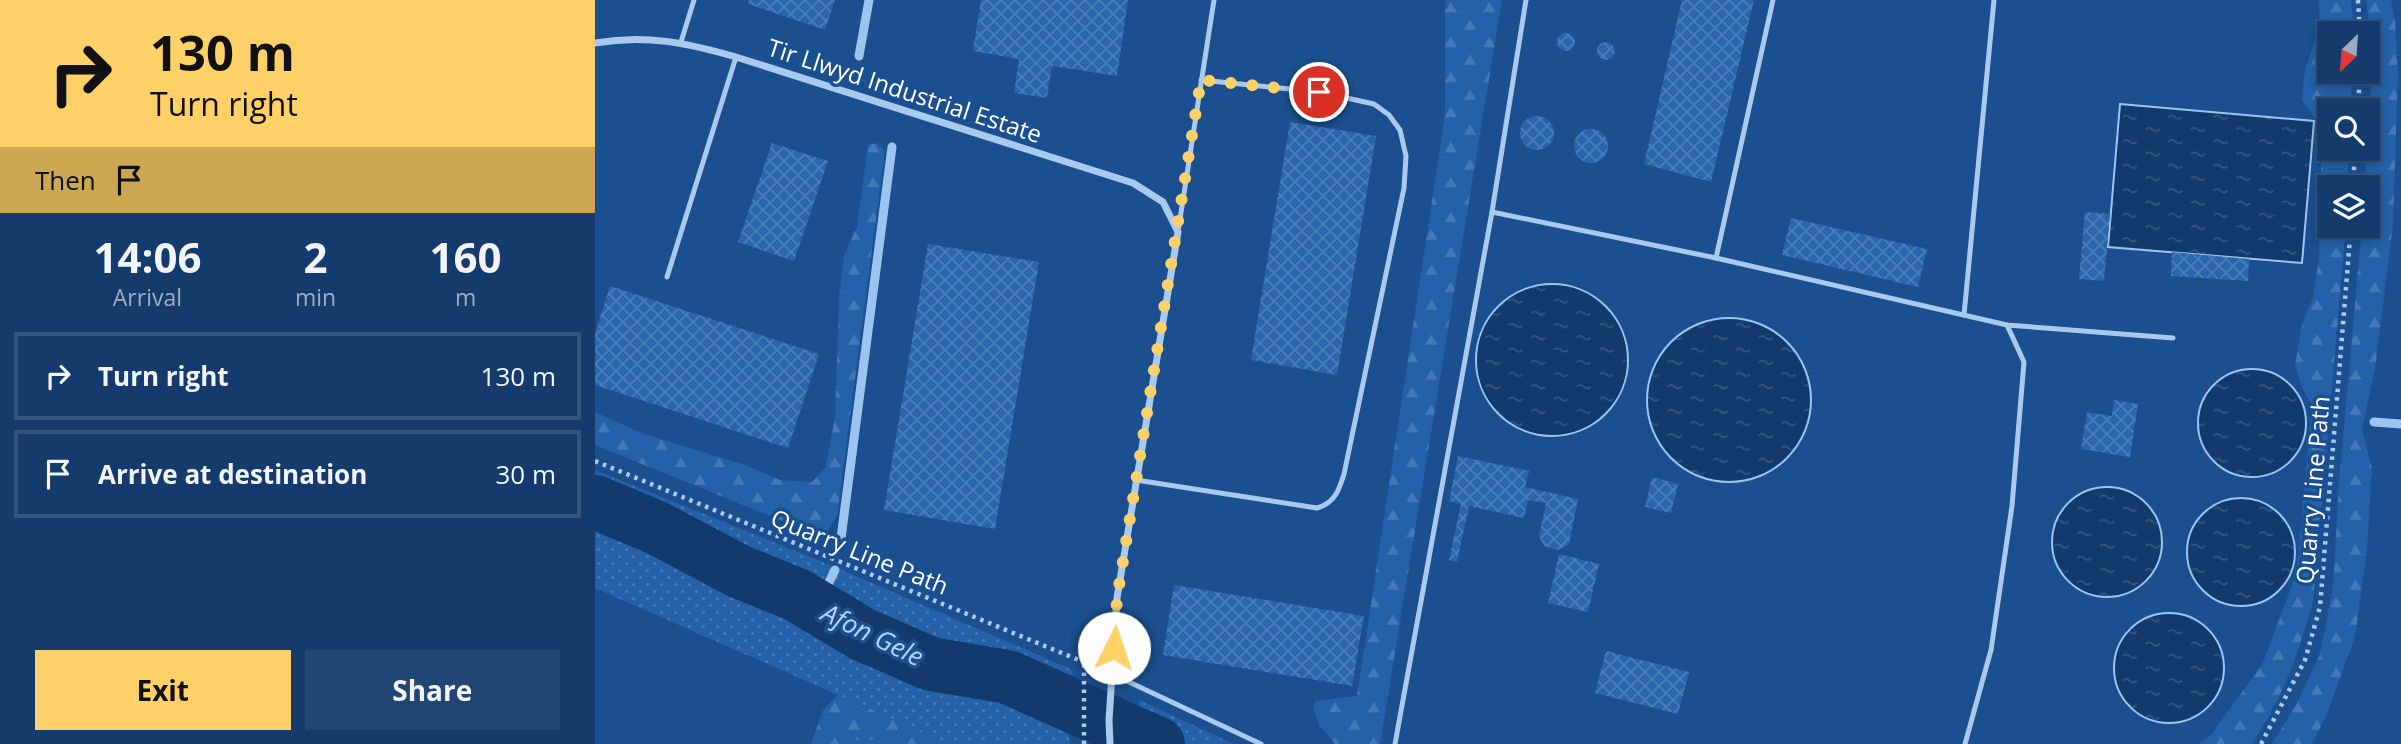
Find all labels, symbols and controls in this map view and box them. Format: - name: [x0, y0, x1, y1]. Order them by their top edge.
- text: 130 m: [150, 19, 295, 85]
- north arrow: [2317, 21, 2380, 84]
- map controls: [2317, 21, 2380, 238]
- icon: right: [35, 28, 126, 119]
- street label: Tir Llwyd Industrial Estate: [764, 30, 1046, 150]
- pin: [1289, 62, 1349, 122]
- icon: arrive: [1300, 73, 1338, 111]
- text: Turn right: [150, 82, 298, 125]
- button: search: [2317, 98, 2380, 161]
- icon: arrive: [110, 161, 148, 199]
- text: Then: [35, 162, 96, 198]
- button: layers: [2317, 175, 2380, 238]
- text: 14:06: [93, 228, 201, 285]
- text: 2: [303, 228, 328, 285]
- text: 160: [430, 228, 502, 285]
- text: Arrival: [113, 281, 182, 313]
- text: min: [295, 281, 336, 313]
- text: m: [455, 281, 476, 313]
- icon: right: [39, 357, 77, 395]
- text: Turn right: [98, 358, 229, 394]
- text: 130 m: [481, 358, 556, 394]
- street label: Quarry Line Path: [2287, 395, 2337, 585]
- icon: arrive: [39, 455, 77, 493]
- text: Arrive at destination: [98, 456, 367, 492]
- text: 30 m: [495, 456, 556, 492]
- street label: Quarry Line Path: [766, 500, 954, 602]
- water label: Afon Gele: [814, 593, 930, 674]
- position arrow: [1077, 611, 1151, 685]
- button: Exit: [35, 650, 291, 730]
- button: Share: [305, 650, 560, 730]

